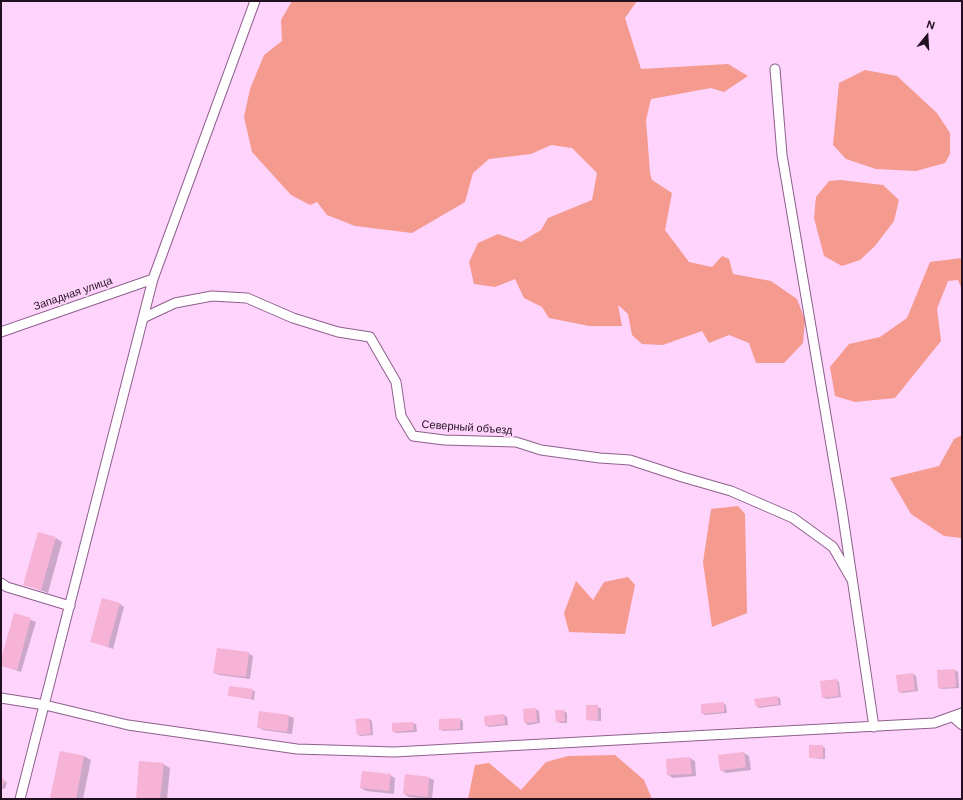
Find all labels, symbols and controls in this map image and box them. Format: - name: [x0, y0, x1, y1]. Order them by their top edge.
- north arrow: [907, 16, 947, 56]
- text: N: [925, 17, 937, 32]
- street label: Западная улица: [32, 274, 114, 314]
- street label: Северный объезд: [421, 418, 513, 438]

